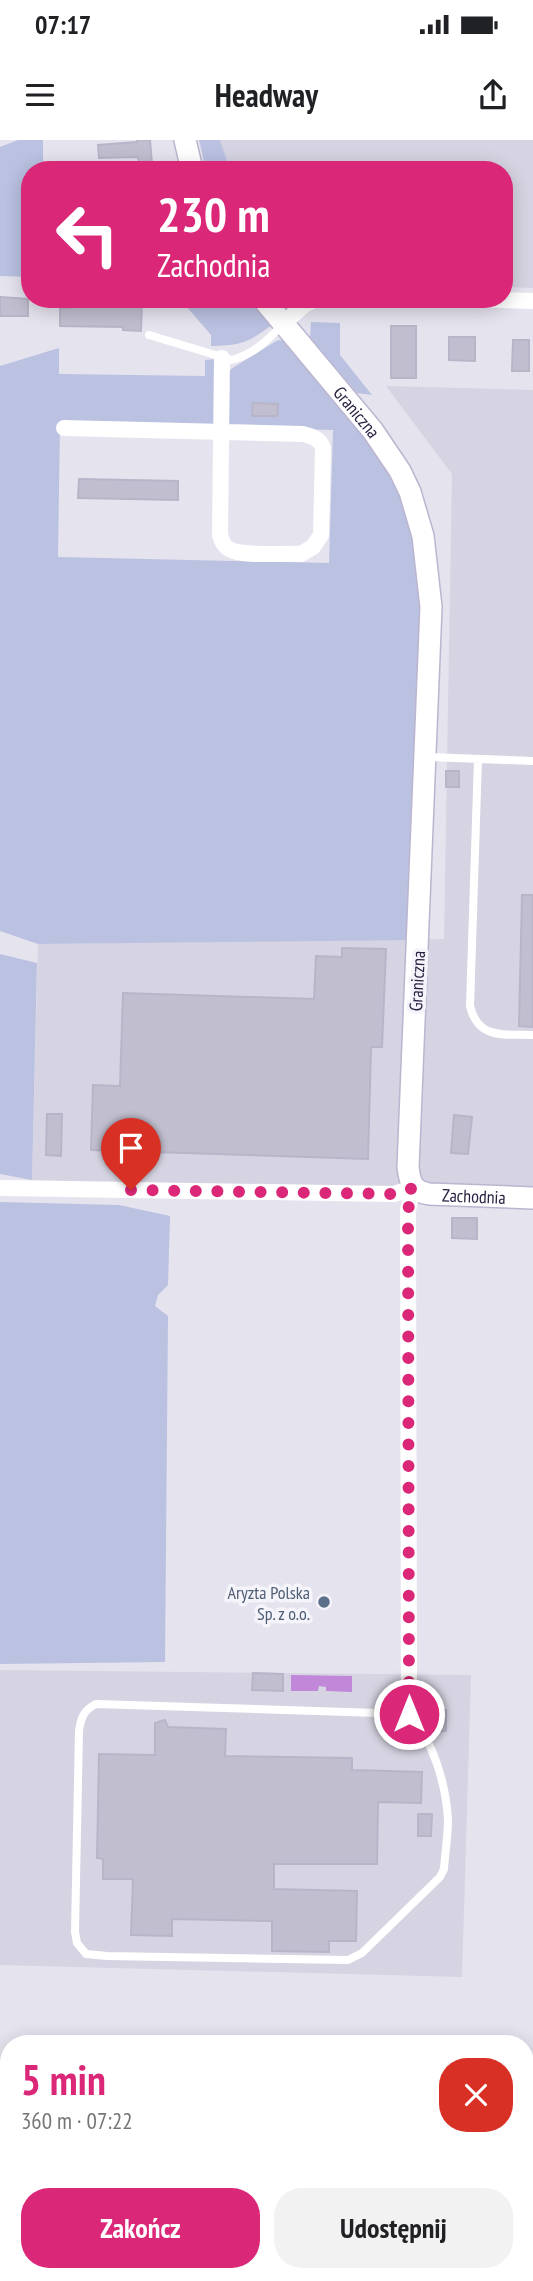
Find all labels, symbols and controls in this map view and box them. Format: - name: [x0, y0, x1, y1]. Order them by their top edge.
- text: 07:17: [35, 8, 91, 41]
- text: Headway: [215, 74, 318, 116]
- icon: menu: [21, 76, 59, 114]
- icon: share: [474, 76, 512, 114]
- text: 230 m: [157, 182, 270, 246]
- icon: left: [42, 189, 133, 280]
- text: Zachodnia: [157, 244, 270, 286]
- street label: Graniczna: [329, 381, 386, 442]
- street label: Graniczna: [404, 950, 430, 1012]
- pin: [101, 1118, 161, 1190]
- icon: arrive: [112, 1129, 150, 1167]
- street label: Zachodnia: [442, 1183, 506, 1208]
- place label: Aryzta Polska Sp. z o.o.: [228, 1581, 310, 1625]
- marker: Aryzta Polska Sp. z o.o.: [316, 1594, 332, 1610]
- position arrow: [372, 1677, 446, 1751]
- text: 5 min: [21, 2052, 106, 2107]
- button: close: [439, 2058, 513, 2132]
- text: 360 m · 07:22: [21, 2106, 133, 2135]
- button: Zakończ: [21, 2188, 260, 2268]
- button: Udostępnij: [274, 2188, 513, 2268]

